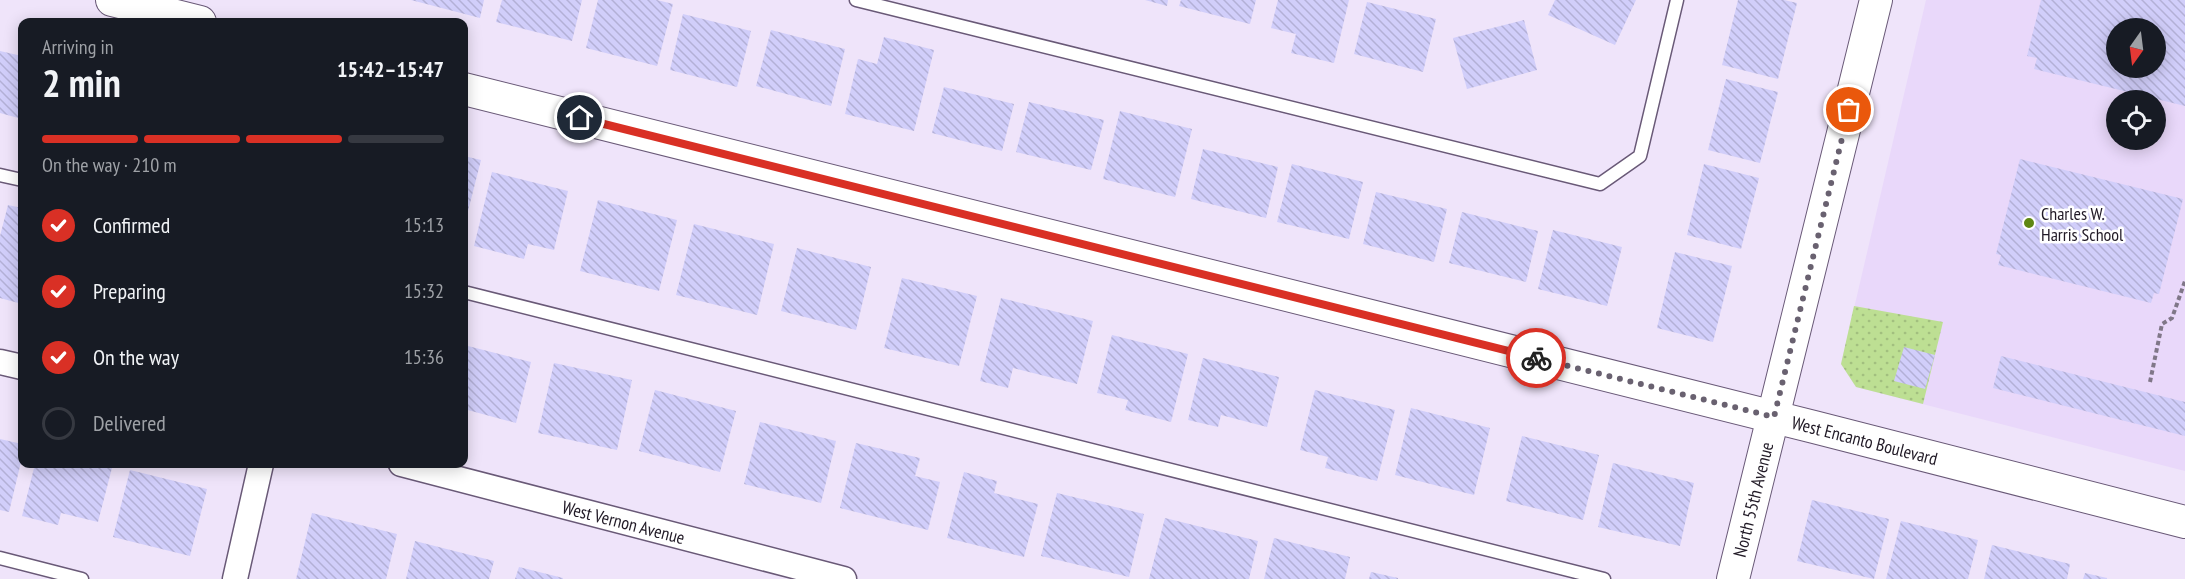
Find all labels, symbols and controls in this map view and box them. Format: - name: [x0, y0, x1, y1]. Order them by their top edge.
- north arrow: [2106, 18, 2166, 78]
- map controls: [2106, 18, 2166, 150]
- text: Arriving in: [42, 34, 114, 60]
- text: 15:42–15:47: [337, 55, 444, 83]
- text: 2 min: [42, 57, 121, 108]
- pin: [1823, 84, 1874, 135]
- button: locate: [2106, 90, 2166, 150]
- pin: [554, 92, 605, 143]
- icon: bag: [1832, 93, 1865, 126]
- icon: home: [563, 101, 596, 134]
- text: On the way · 210 m: [42, 152, 177, 178]
- place label: Charles W. Harris School: [2041, 202, 2124, 246]
- icon: check: [42, 209, 75, 242]
- text: Confirmed: [93, 211, 170, 239]
- text: 15:13: [404, 212, 444, 238]
- marker: Charles W. Harris School: [2022, 216, 2036, 230]
- icon: check: [42, 275, 75, 308]
- text: Preparing: [93, 277, 166, 305]
- text: 15:32: [404, 278, 444, 304]
- courier: [1506, 328, 1566, 388]
- icon: check: [42, 341, 75, 374]
- icon: bike: [1520, 342, 1553, 375]
- text: On the way: [93, 343, 179, 371]
- text: 15:36: [404, 344, 444, 370]
- text: Delivered: [93, 409, 166, 437]
- street label: West Encanto Boulevard: [1789, 410, 1940, 470]
- street label: North 55th Avenue: [1727, 440, 1778, 559]
- street label: West Vernon Avenue: [560, 495, 687, 549]

